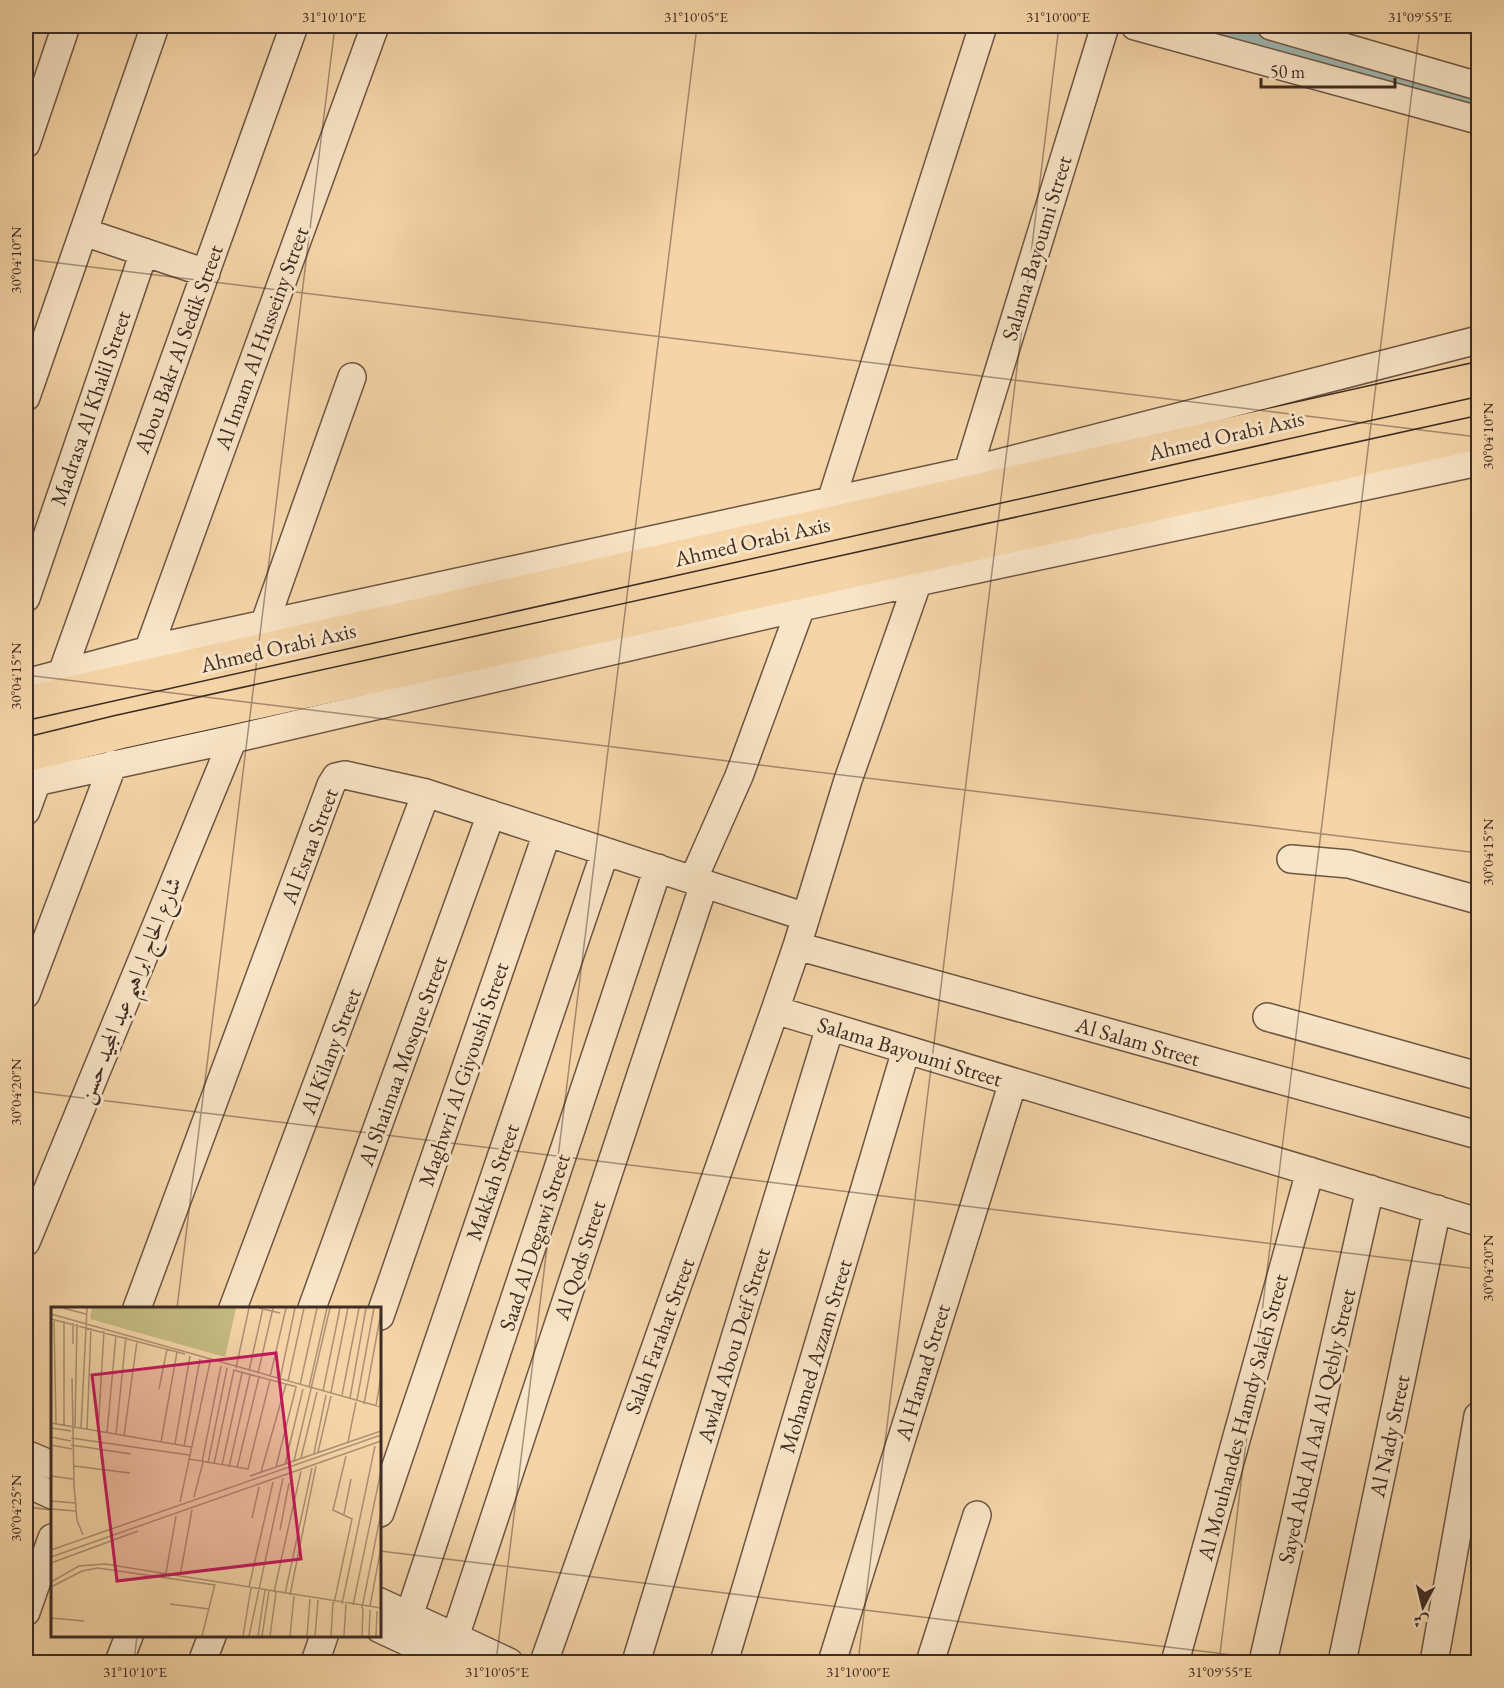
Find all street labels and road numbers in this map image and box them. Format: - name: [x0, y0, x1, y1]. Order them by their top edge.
- street label: Salama Bayoumi Street: [995, 152, 1078, 344]
- street label: Al Imam Al Husseiny Street: [207, 223, 315, 455]
- street label: Abou Bakr Al Sedik Street: [127, 241, 230, 459]
- street label: Madrasa Al Khalil Street: [43, 307, 137, 510]
- street label: Ahmed Orabi Axis: [1145, 403, 1307, 468]
- street label: Ahmed Orabi Axis: [671, 509, 833, 574]
- street label: Ahmed Orabi Axis: [197, 615, 359, 680]
- street label: Al Esraa Street: [274, 784, 345, 909]
- street label: شارع الحاج ابراهيم عبد المجيد حسن: [71, 873, 195, 1110]
- street label: Al Shaimaa Mosque Street: [351, 952, 454, 1171]
- street label: Maghwri Al Giyoushi Street: [411, 958, 515, 1190]
- street label: Al Kilany Street: [293, 984, 368, 1119]
- street label: Salama Bayoumi Street: [814, 1010, 1006, 1093]
- street label: Al Salam Street: [1071, 1010, 1203, 1073]
- street label: Makkah Street: [459, 1120, 526, 1244]
- street label: Saad Al Degawi Street: [492, 1150, 577, 1334]
- street label: Al Qods Street: [546, 1197, 612, 1324]
- street label: Awlad Abou Deif Street: [690, 1244, 777, 1447]
- street label: Salah Farahat Street: [618, 1254, 701, 1418]
- street label: Mohamed Azzam Street: [772, 1256, 859, 1457]
- street label: Al Mouhandes Hamdy Saleh Street: [1190, 1271, 1295, 1565]
- street label: Sayed Abd Al Aal Al Qebly Street: [1271, 1286, 1362, 1566]
- street label: Al Hamad Street: [888, 1300, 957, 1445]
- street label: Al Nady Street: [1362, 1372, 1417, 1501]

